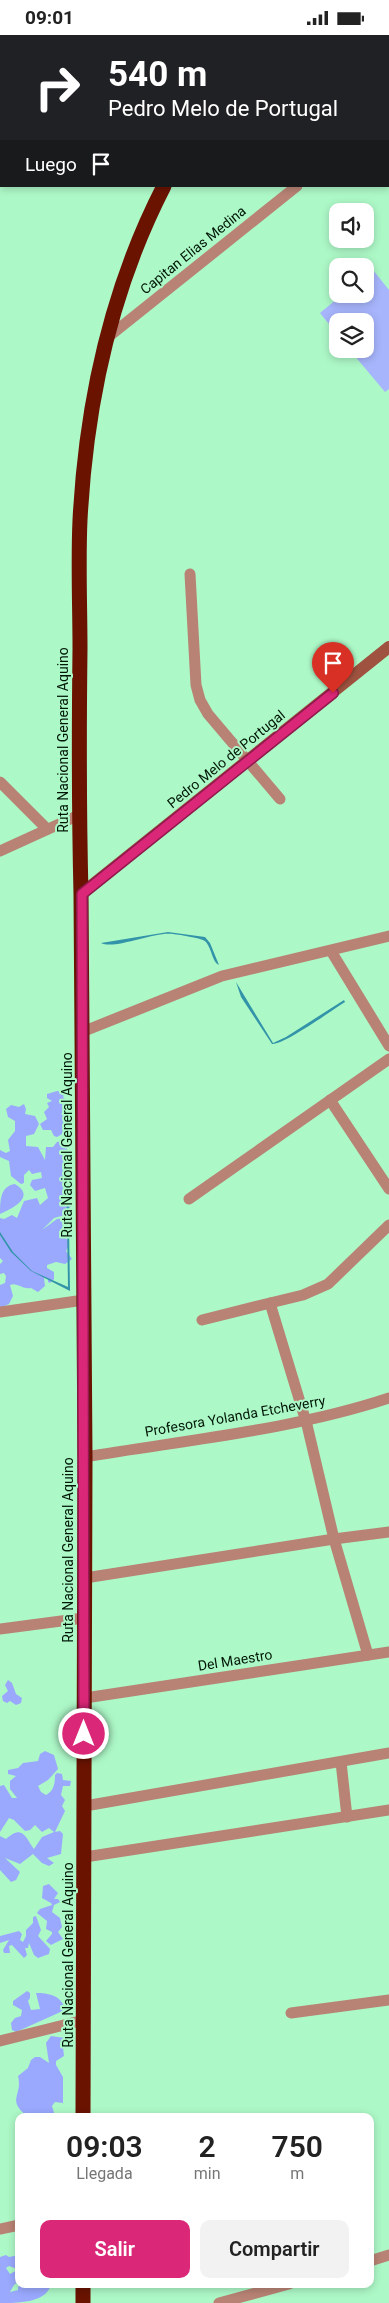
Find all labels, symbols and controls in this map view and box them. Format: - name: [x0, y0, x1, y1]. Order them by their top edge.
- text: 09:01: [25, 6, 74, 29]
- text: 540 m: [108, 54, 207, 95]
- icon: right: [25, 55, 90, 120]
- text: Pedro Melo de Portugal: [108, 96, 338, 121]
- icon: arrive: [87, 150, 115, 178]
- text: Luego: [25, 153, 77, 176]
- street label: Capitan Elias Medina: [137, 203, 249, 297]
- map controls: [329, 203, 374, 358]
- button: sound: [329, 203, 374, 248]
- button: search: [329, 258, 374, 303]
- button: layers: [329, 313, 374, 358]
- pin: [312, 642, 354, 693]
- street label: Ruta Nacional General Aquino: [55, 647, 71, 833]
- icon: arrive: [319, 649, 347, 677]
- street label: Pedro Melo de Portugal: [164, 707, 288, 811]
- street label: Ruta Nacional General Aquino: [59, 1052, 75, 1238]
- street label: Profesora Yolanda Etcheverry: [143, 1392, 327, 1440]
- street label: Ruta Nacional General Aquino: [60, 1457, 76, 1643]
- street label: Del Maestro: [197, 1646, 273, 1674]
- position arrow: [57, 1707, 109, 1759]
- street label: Ruta Nacional General Aquino: [60, 1862, 76, 2048]
- text: 09:03: [66, 2129, 143, 2164]
- text: 2: [199, 2129, 216, 2164]
- text: 750: [272, 2129, 323, 2164]
- text: Llegada: [76, 2164, 133, 2183]
- text: min: [194, 2164, 221, 2183]
- text: m: [290, 2164, 304, 2183]
- button: Salir: [40, 2220, 190, 2278]
- button: Compartir: [200, 2220, 349, 2278]

